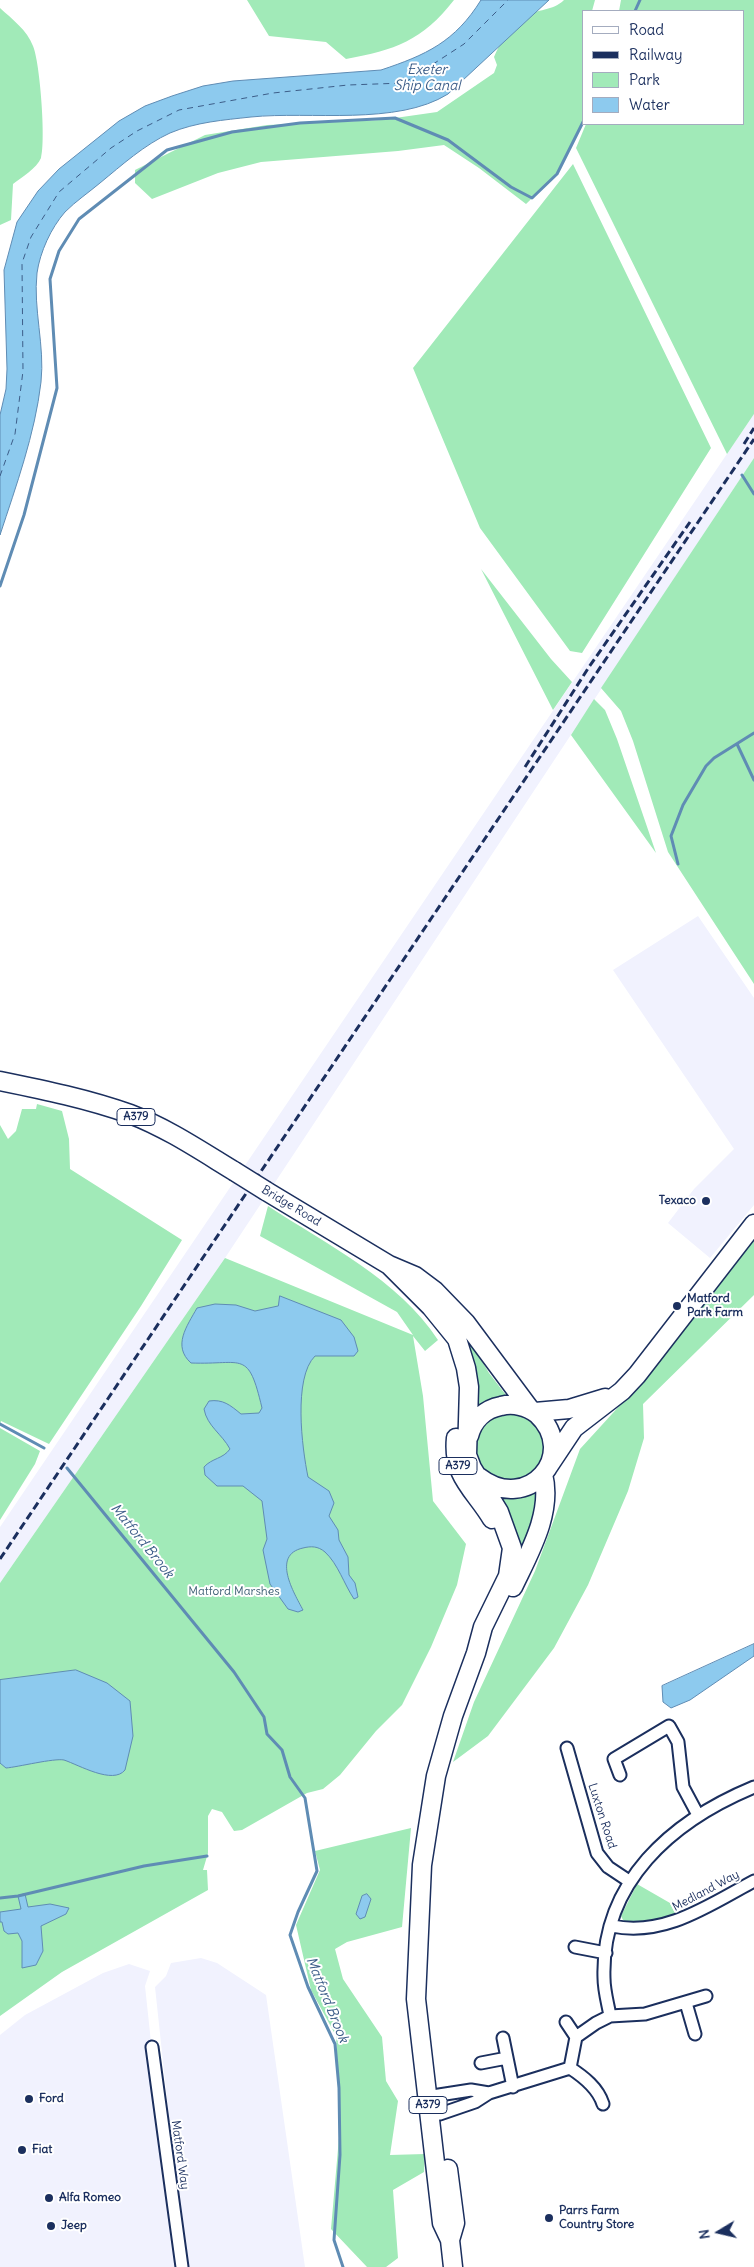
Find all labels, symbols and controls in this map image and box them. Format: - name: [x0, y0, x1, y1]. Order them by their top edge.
- legend: [582, 10, 744, 125]
- text: Road: [629, 20, 664, 39]
- text: Railway: [629, 45, 683, 64]
- water label: Exeter Ship Canal: [394, 62, 460, 94]
- text: Park: [629, 70, 660, 89]
- text: Water: [629, 95, 670, 114]
- road number: A379: [117, 1108, 155, 1126]
- street label: Bridge Road: [259, 1183, 323, 1229]
- place label: Texaco: [659, 1194, 696, 1208]
- marker: Texaco: [700, 1195, 712, 1207]
- place label: Matford Park Farm: [687, 1292, 743, 1320]
- marker: Matford Park Farm: [671, 1300, 683, 1312]
- road number: A379: [439, 1458, 477, 1474]
- water label: Matford Brook: [107, 1500, 177, 1582]
- park label: Matford Marshes: [188, 1585, 280, 1599]
- street label: Luxton Road: [585, 1781, 619, 1851]
- street label: Medland Way: [670, 1867, 742, 1915]
- water label: Matford Brook: [302, 1955, 352, 2045]
- place label: Ford: [39, 2092, 64, 2106]
- marker: Ford: [23, 2093, 35, 2105]
- road number: A379: [409, 2096, 447, 2114]
- street label: Matford Way: [168, 2119, 192, 2191]
- place label: Fiat: [32, 2143, 52, 2157]
- marker: Fiat: [16, 2144, 28, 2156]
- place label: Alfa Romeo: [59, 2191, 121, 2205]
- marker: Alfa Romeo: [43, 2192, 55, 2204]
- place label: Parrs Farm Country Store: [559, 2204, 634, 2232]
- north arrow: [694, 2207, 744, 2257]
- marker: Parrs Farm Country Store: [543, 2212, 555, 2224]
- place label: Jeep: [61, 2219, 87, 2233]
- marker: Jeep: [45, 2220, 57, 2232]
- text: N: [695, 2228, 714, 2241]

